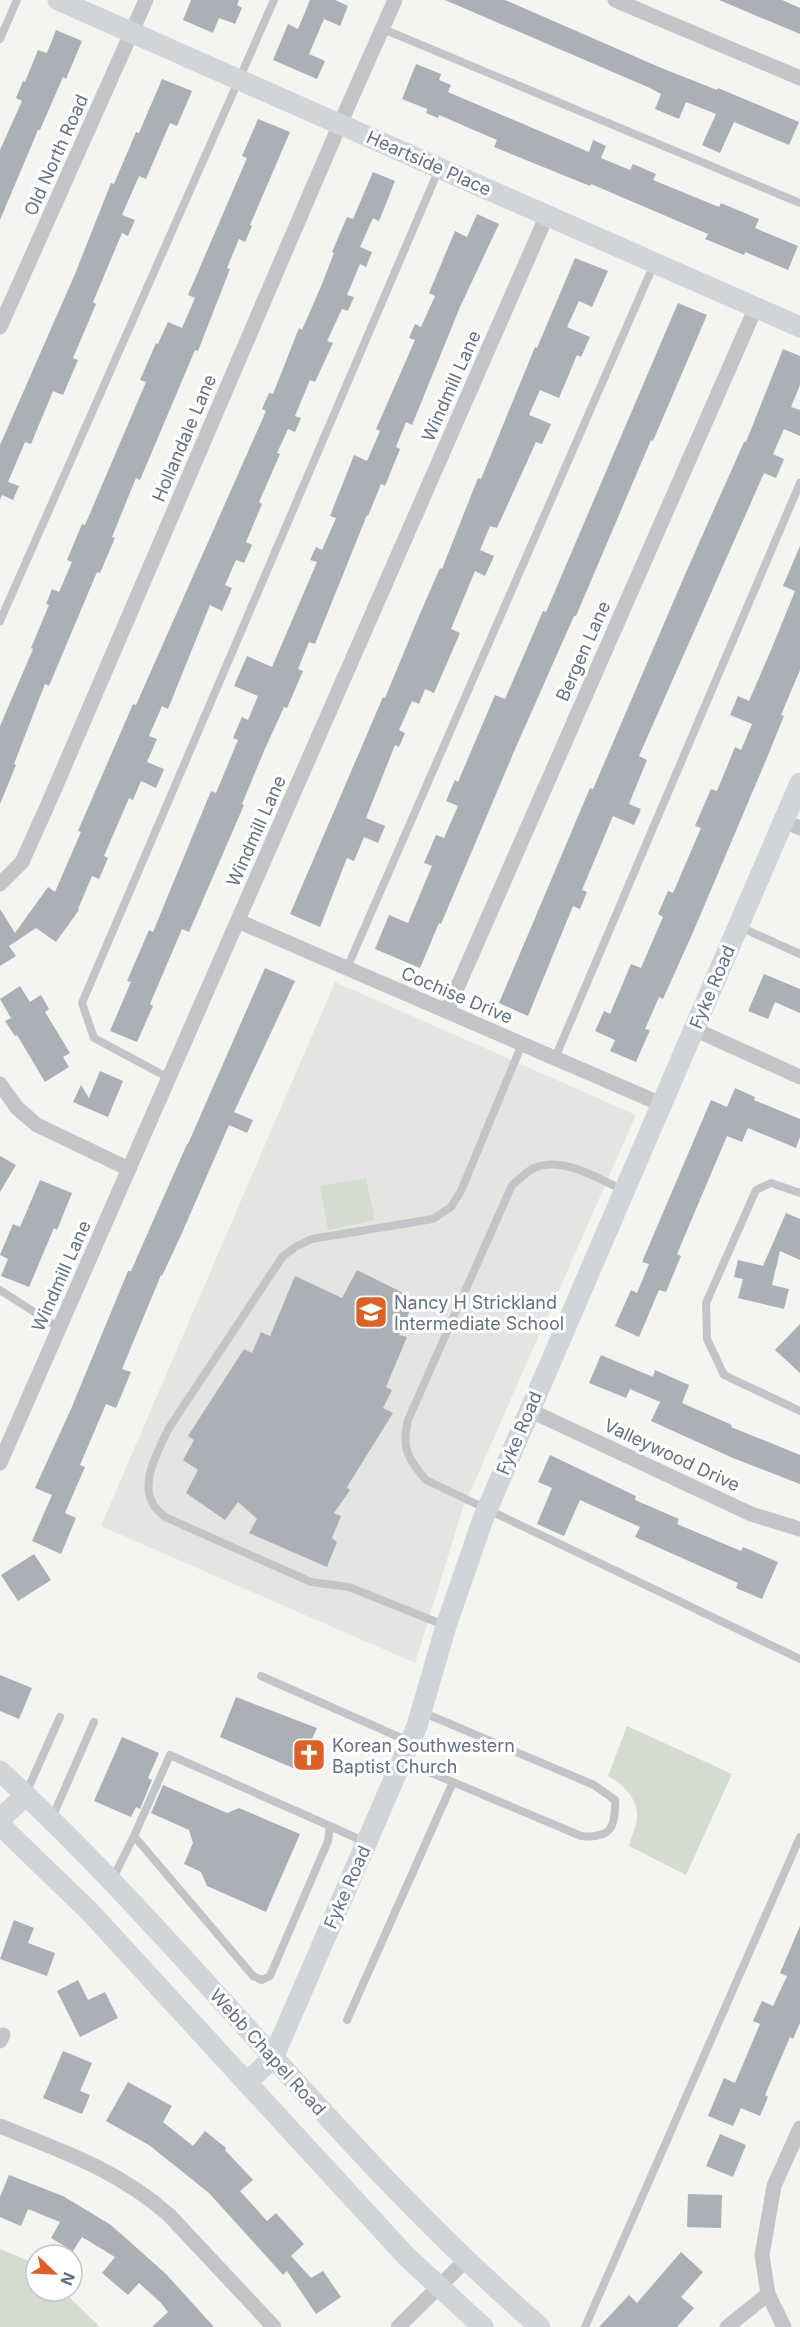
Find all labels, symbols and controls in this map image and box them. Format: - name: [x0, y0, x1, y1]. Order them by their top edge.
- street label: Old North Road: [20, 91, 92, 219]
- street label: Heartside Place: [363, 126, 495, 200]
- street label: Windmill Lane: [417, 327, 485, 445]
- street label: Hollandale Lane: [148, 371, 220, 505]
- street label: Bergen Lane: [552, 598, 614, 704]
- street label: Windmill Lane: [222, 772, 290, 890]
- street label: Fyke Road: [685, 942, 739, 1032]
- street label: Cochise Drive: [398, 962, 516, 1028]
- street label: Windmill Lane: [27, 1217, 95, 1335]
- place label: Nancy H Strickland Intermediate School: [394, 1292, 564, 1334]
- school or university icon: Nancy H Strickland Intermediate School: [353, 1294, 389, 1330]
- street label: Fyke Road: [492, 1388, 546, 1478]
- street label: Valleywood Drive: [601, 1414, 743, 1496]
- place label: Korean Southwestern Baptist Church: [332, 1735, 515, 1777]
- church icon: Korean Southwestern Baptist Church: [291, 1737, 327, 1773]
- street label: Fyke Road: [319, 1842, 375, 1932]
- street label: Webb Chapel Road: [206, 1985, 330, 2119]
- north arrow: [24, 2243, 84, 2303]
- text: N: [56, 2269, 79, 2288]

